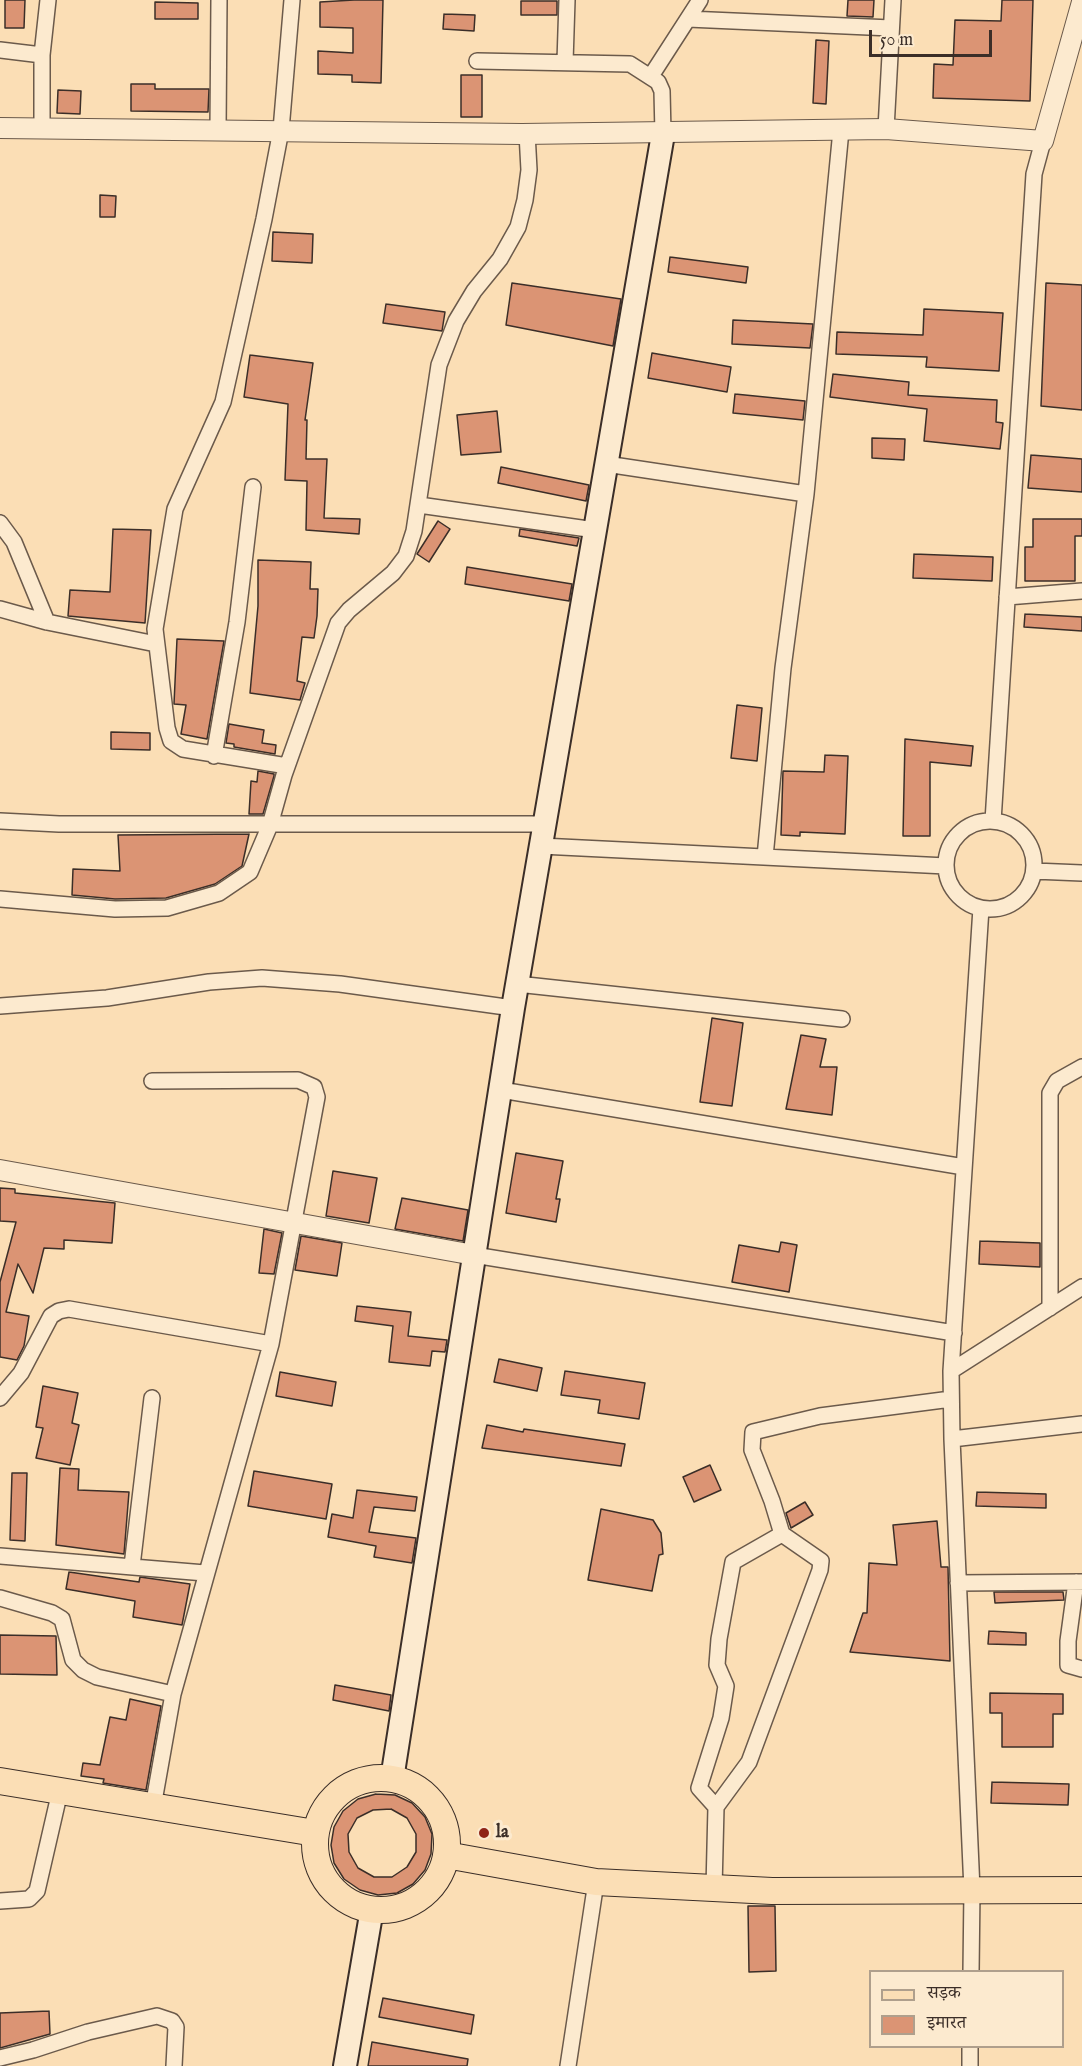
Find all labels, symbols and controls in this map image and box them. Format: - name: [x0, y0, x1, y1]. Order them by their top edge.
- scale bar: [872, 18, 995, 56]
- text: 50 m: [880, 29, 913, 52]
- place label: la: [496, 1822, 509, 1844]
- marker: la: [477, 1826, 491, 1840]
- legend: [869, 1970, 1064, 2048]
- text: सड़क: [927, 1982, 961, 2005]
- text: इमारत: [927, 2012, 966, 2035]

